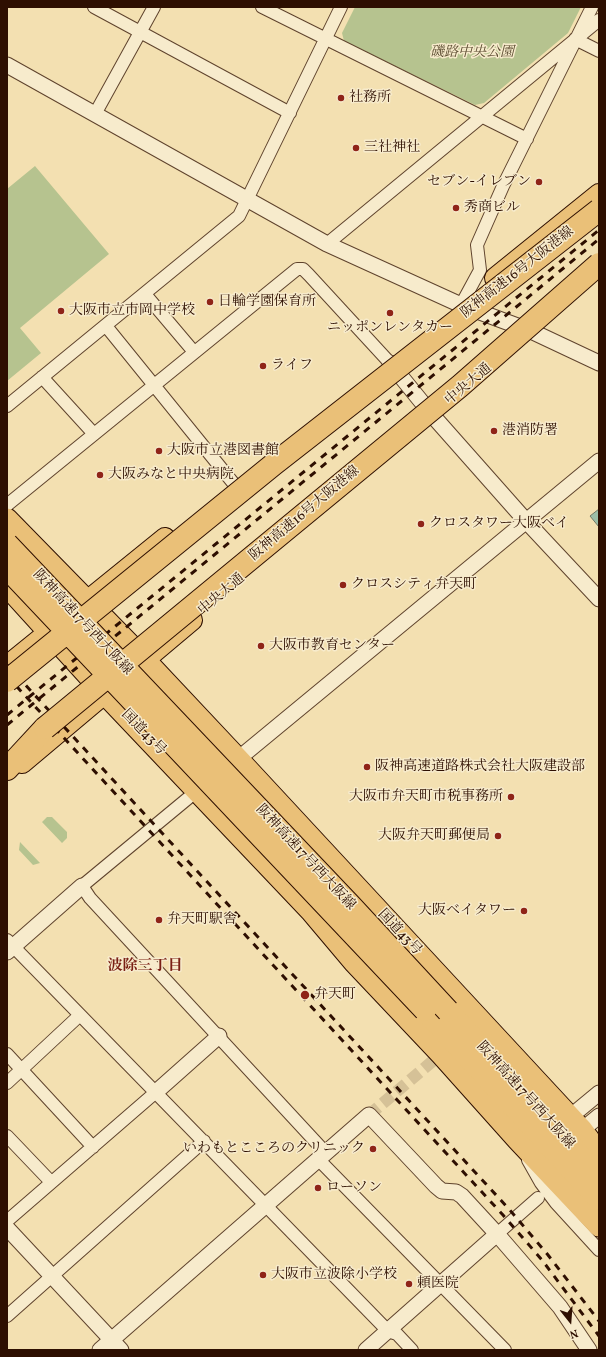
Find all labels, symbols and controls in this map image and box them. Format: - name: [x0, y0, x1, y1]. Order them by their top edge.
- park label: 磯路中央公園: [430, 45, 514, 61]
- place label: 社務所: [349, 90, 391, 106]
- marker: 社務所: [336, 93, 346, 103]
- place label: 三社神社: [364, 140, 420, 156]
- marker: 三社神社: [351, 143, 361, 153]
- place label: セブン-イレブン: [427, 174, 531, 190]
- marker: セブン-イレブン: [534, 177, 544, 187]
- place label: 秀商ビル: [464, 200, 520, 216]
- marker: 秀商ビル: [451, 203, 461, 213]
- street label: 阪神高速16号大阪港線: [458, 224, 578, 322]
- place label: 日輪学園保育所: [218, 294, 316, 310]
- marker: 日輪学園保育所: [205, 297, 215, 307]
- place label: 大阪市立市岡中学校: [69, 303, 195, 319]
- marker: 大阪市立市岡中学校: [56, 306, 66, 316]
- marker: ニッポンレンタカー: [385, 308, 395, 318]
- place label: ニッポンレンタカー: [327, 320, 453, 336]
- place label: ライフ: [271, 358, 313, 374]
- marker: ライフ: [258, 361, 268, 371]
- street label: 中央大通: [442, 361, 496, 409]
- place label: 港消防署: [502, 423, 558, 439]
- marker: 港消防署: [489, 426, 499, 436]
- place label: 大阪市立港図書館: [167, 443, 279, 459]
- marker: 大阪市立港図書館: [154, 446, 164, 456]
- street label: 阪神高速16号大阪港線: [247, 463, 363, 565]
- place label: 大阪みなと中央病院: [108, 467, 234, 483]
- marker: 大阪みなと中央病院: [95, 470, 105, 480]
- place label: クロスタワー大阪ベイ: [429, 516, 569, 532]
- marker: クロスタワー大阪ベイ: [416, 519, 426, 529]
- street label: 阪神高速17号西大阪線: [29, 567, 135, 679]
- street label: 中央大通: [195, 571, 249, 619]
- place label: クロスシティ弁天町: [351, 577, 477, 593]
- marker: クロスシティ弁天町: [338, 580, 348, 590]
- place label: 大阪市教育センター: [269, 638, 395, 654]
- marker: 大阪市教育センター: [256, 641, 266, 651]
- street label: 国道43号: [117, 707, 169, 759]
- place label: 阪神高速道路株式会社大阪建設部: [375, 759, 585, 775]
- marker: 阪神高速道路株式会社大阪建設部: [362, 762, 372, 772]
- place label: 大阪市弁天町市税事務所: [349, 789, 503, 805]
- marker: 大阪市弁天町市税事務所: [506, 792, 516, 802]
- street label: 阪神高速17号西大阪線: [252, 802, 358, 914]
- place label: 大阪弁天町郵便局: [378, 828, 490, 844]
- marker: 大阪弁天町郵便局: [493, 831, 503, 841]
- place label: 大阪ベイタワー: [418, 903, 516, 919]
- street label: 国道43号: [373, 906, 425, 960]
- marker: 大阪ベイタワー: [519, 906, 529, 916]
- place label: 弁天町駅舎: [167, 912, 237, 928]
- marker: 弁天町駅舎: [154, 915, 164, 925]
- district label: 波除三丁目: [108, 958, 182, 976]
- place label: 弁天町: [314, 987, 356, 1003]
- marker: 弁天町: [299, 989, 311, 1001]
- street label: 阪神高速17号西大阪線: [473, 1039, 577, 1153]
- place label: いわもとこころのクリニック: [183, 1141, 365, 1157]
- marker: いわもとこころのクリニック: [368, 1144, 378, 1154]
- place label: ローソン: [326, 1180, 382, 1196]
- marker: ローソン: [313, 1183, 323, 1193]
- place label: 大阪市立波除小学校: [271, 1267, 397, 1283]
- marker: 大阪市立波除小学校: [258, 1270, 268, 1280]
- place label: 頼医院: [417, 1276, 459, 1292]
- marker: 頼医院: [404, 1279, 414, 1289]
- north arrow: [550, 1301, 590, 1341]
- text: N: [568, 1325, 580, 1341]

